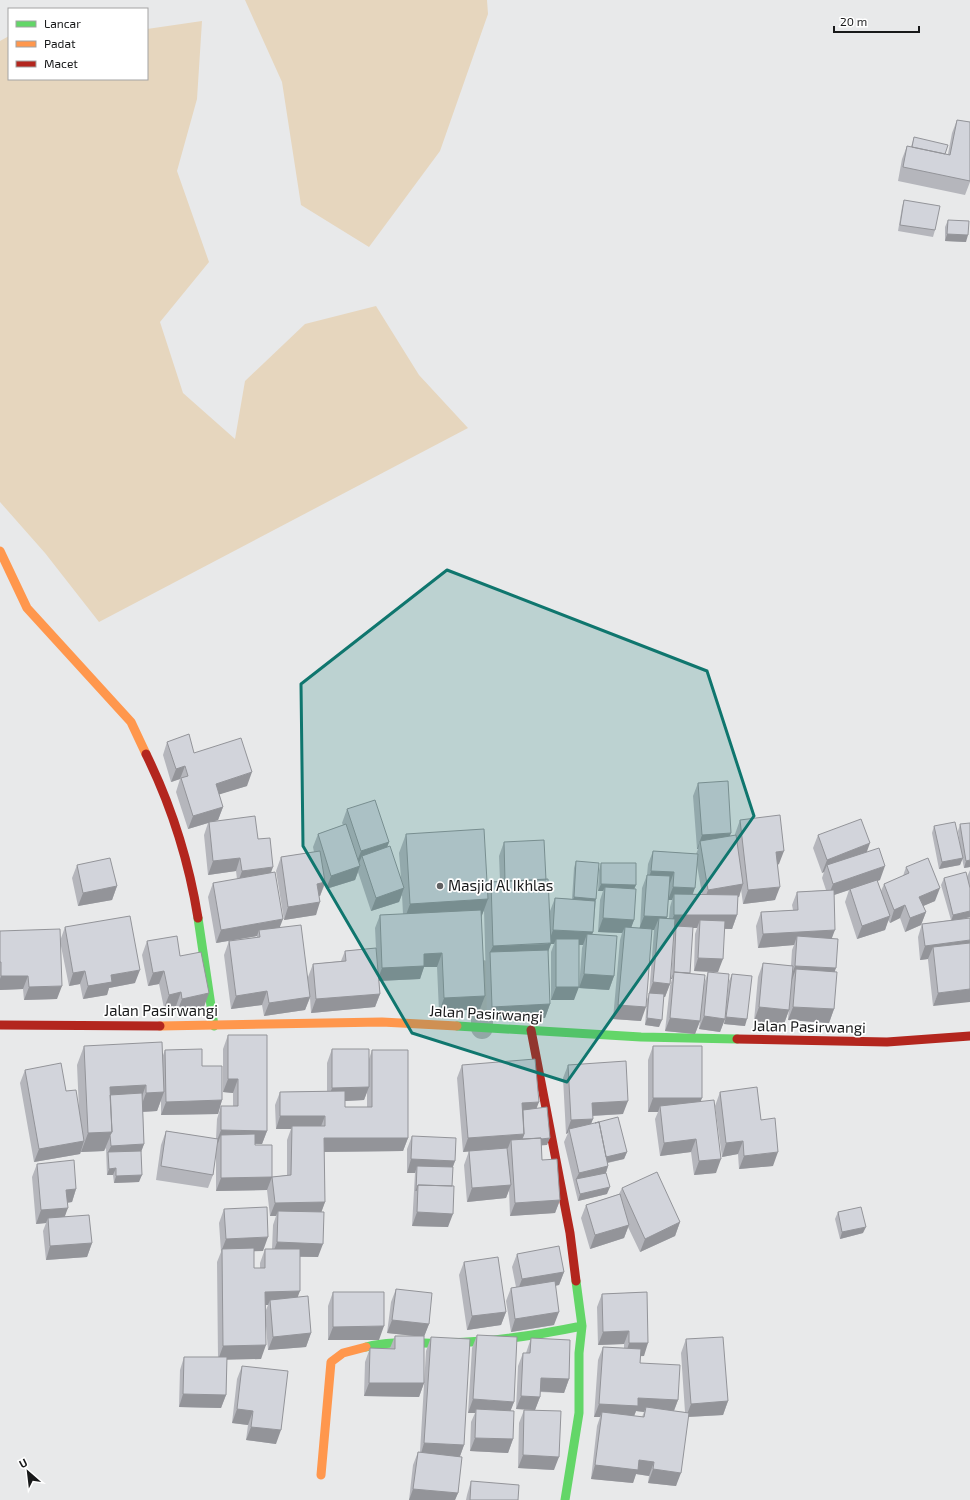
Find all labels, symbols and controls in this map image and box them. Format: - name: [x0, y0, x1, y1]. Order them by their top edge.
- legend: [8, 8, 148, 80]
- scale bar: [834, 8, 919, 34]
- text: 20 m: [840, 14, 867, 28]
- text: Lancar: [44, 16, 81, 30]
- text: Padat: [44, 36, 76, 50]
- text: Macet: [44, 56, 78, 70]
- place label: Masjid Al Ikhlas: [448, 876, 553, 895]
- marker: Masjid Al Ikhlas: [435, 881, 445, 891]
- street label: Jalan Pasirwangi: [104, 1001, 218, 1019]
- street label: Jalan Pasirwangi: [429, 1001, 543, 1025]
- street label: Jalan Pasirwangi: [752, 1016, 866, 1036]
- north arrow: [8, 1452, 48, 1492]
- text: U: [17, 1455, 29, 1470]

